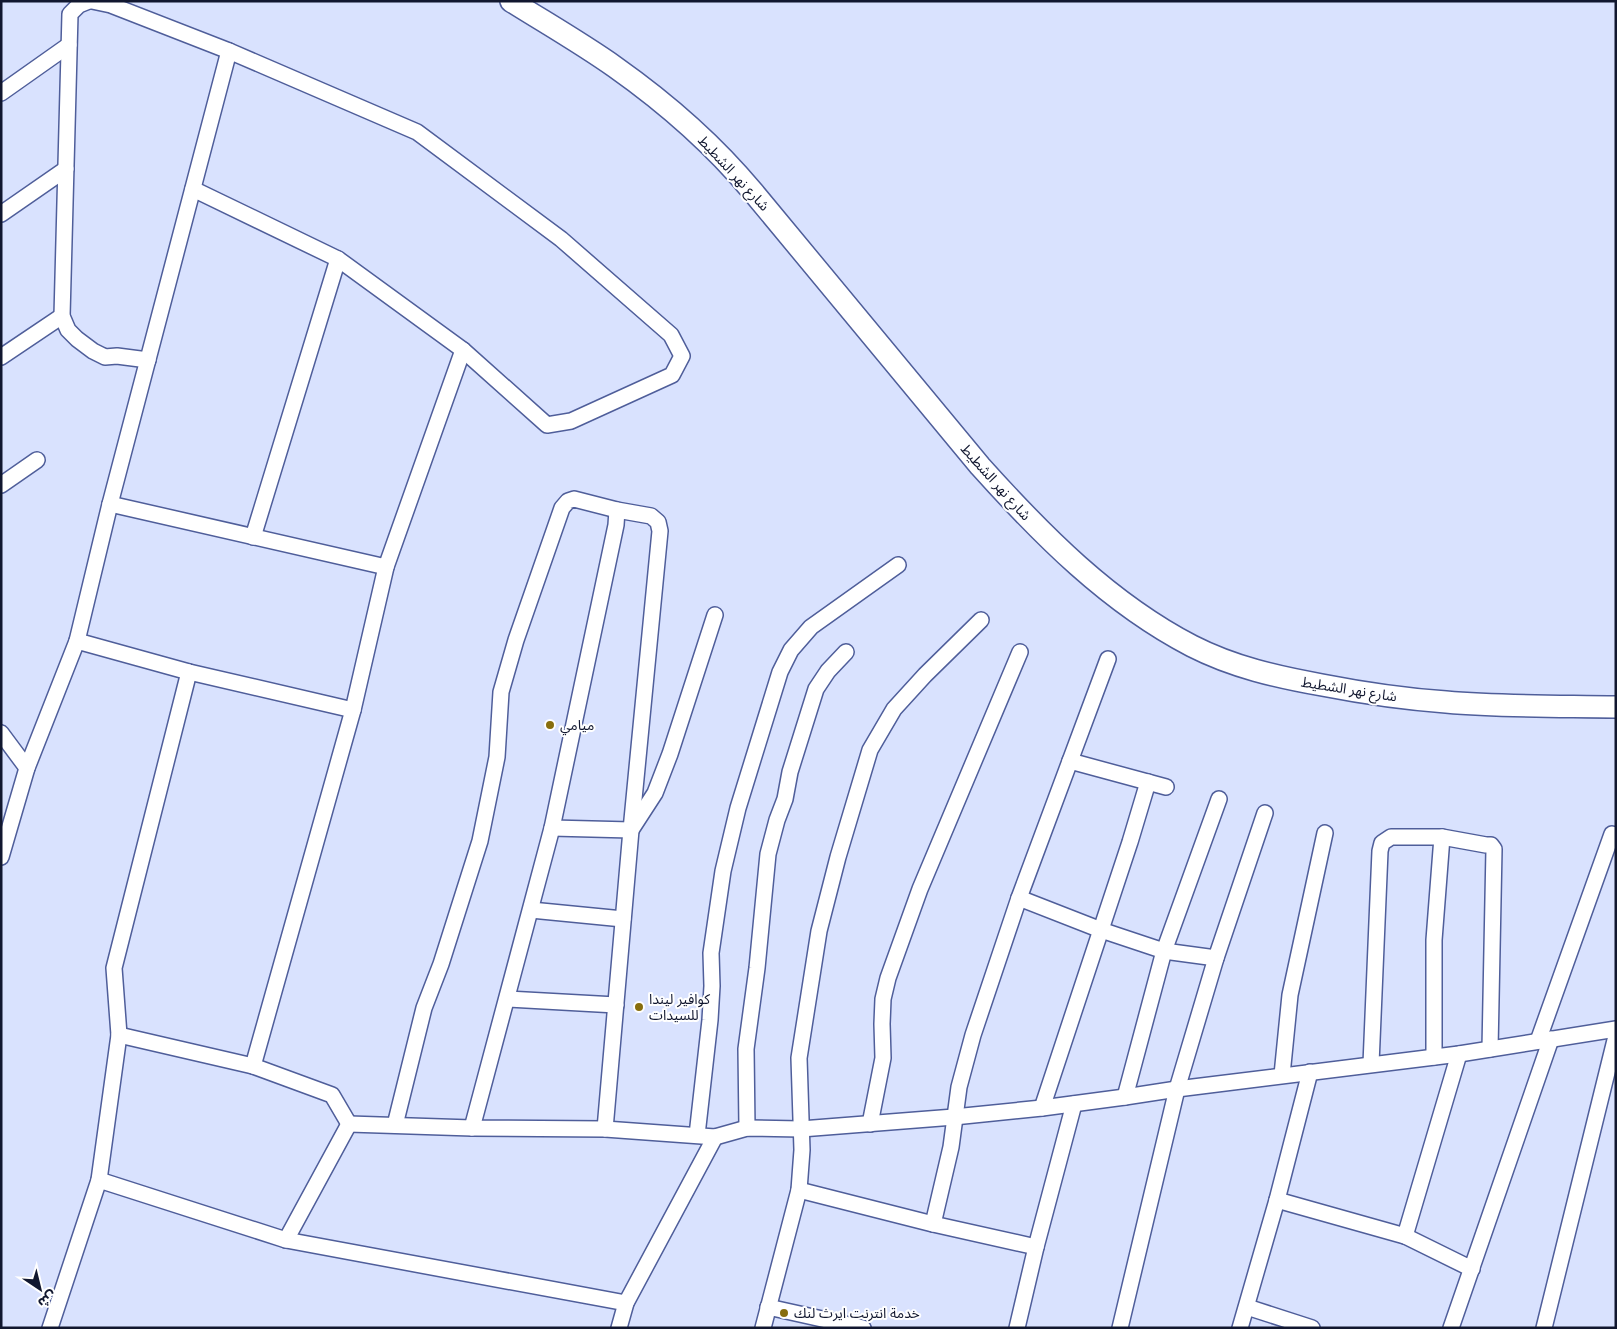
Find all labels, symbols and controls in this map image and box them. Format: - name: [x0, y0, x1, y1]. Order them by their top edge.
- street label: شارع نهر الشطيط: [693, 131, 774, 216]
- street label: شارع نهر الشطيط: [955, 440, 1035, 525]
- street label: شارع نهر الشطيط: [1299, 673, 1398, 707]
- place label: ميامي: [560, 716, 594, 736]
- marker: ميامي: [544, 719, 556, 731]
- place label: كوافير ليندا للسيدات: [649, 990, 710, 1024]
- marker: كوافير ليندا للسيدات: [633, 1001, 645, 1013]
- north arrow: [15, 1264, 65, 1314]
- text: ش: [34, 1287, 60, 1313]
- place label: خدمة انترنت ايرث لنك: [794, 1304, 920, 1322]
- marker: خدمة انترنت ايرث لنك: [778, 1307, 790, 1319]

